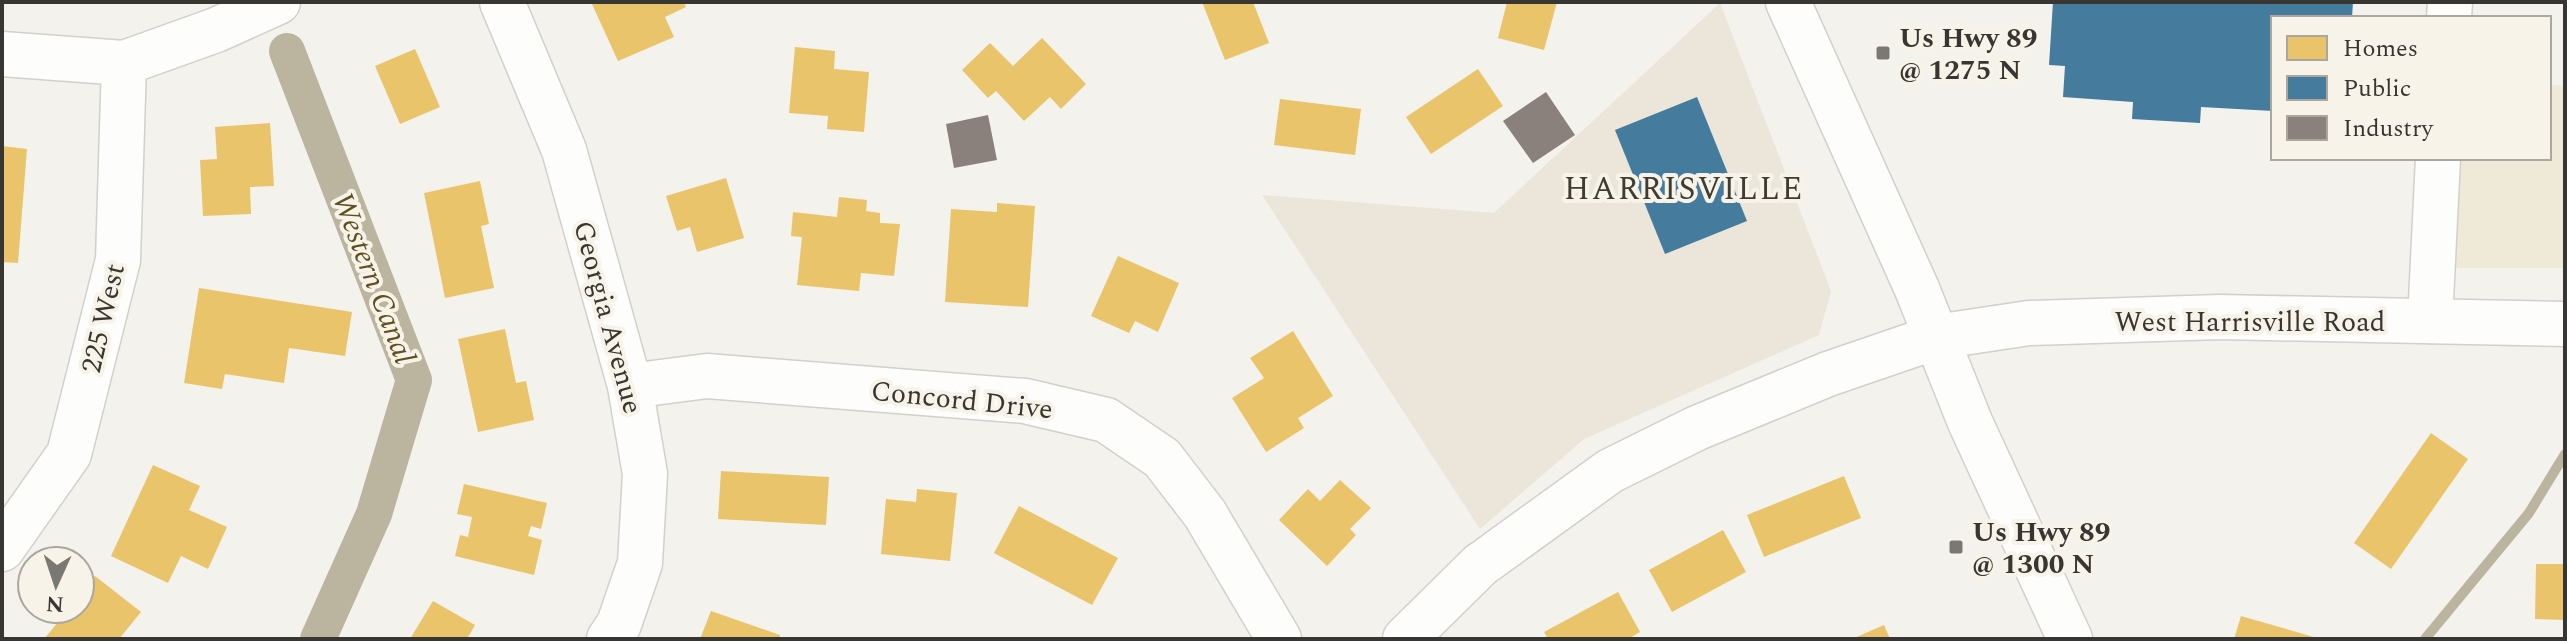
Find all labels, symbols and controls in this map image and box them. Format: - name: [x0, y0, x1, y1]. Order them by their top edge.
- legend: [2271, 16, 2551, 160]
- place label: Us Hwy 89 @ 1275 N: [1899, 17, 2037, 92]
- text: Homes: [2343, 31, 2418, 67]
- marker: Us Hwy 89 @ 1275 N: [1874, 44, 1892, 62]
- text: Public: [2343, 71, 2411, 107]
- text: Industry: [2343, 111, 2435, 147]
- district label: HARRISVILLE: [1564, 165, 1804, 214]
- water label: Western Canal: [319, 186, 427, 371]
- street label: Georgia Avenue: [561, 216, 654, 419]
- street label: 225 West: [70, 259, 137, 377]
- street label: West Harrisville Road: [2115, 301, 2386, 344]
- street label: Concord Drive: [869, 370, 1055, 431]
- place label: Us Hwy 89 @ 1300 N: [1972, 511, 2110, 586]
- marker: Us Hwy 89 @ 1300 N: [1947, 538, 1965, 556]
- north arrow: [16, 545, 96, 625]
- text: N: [45, 587, 65, 620]

